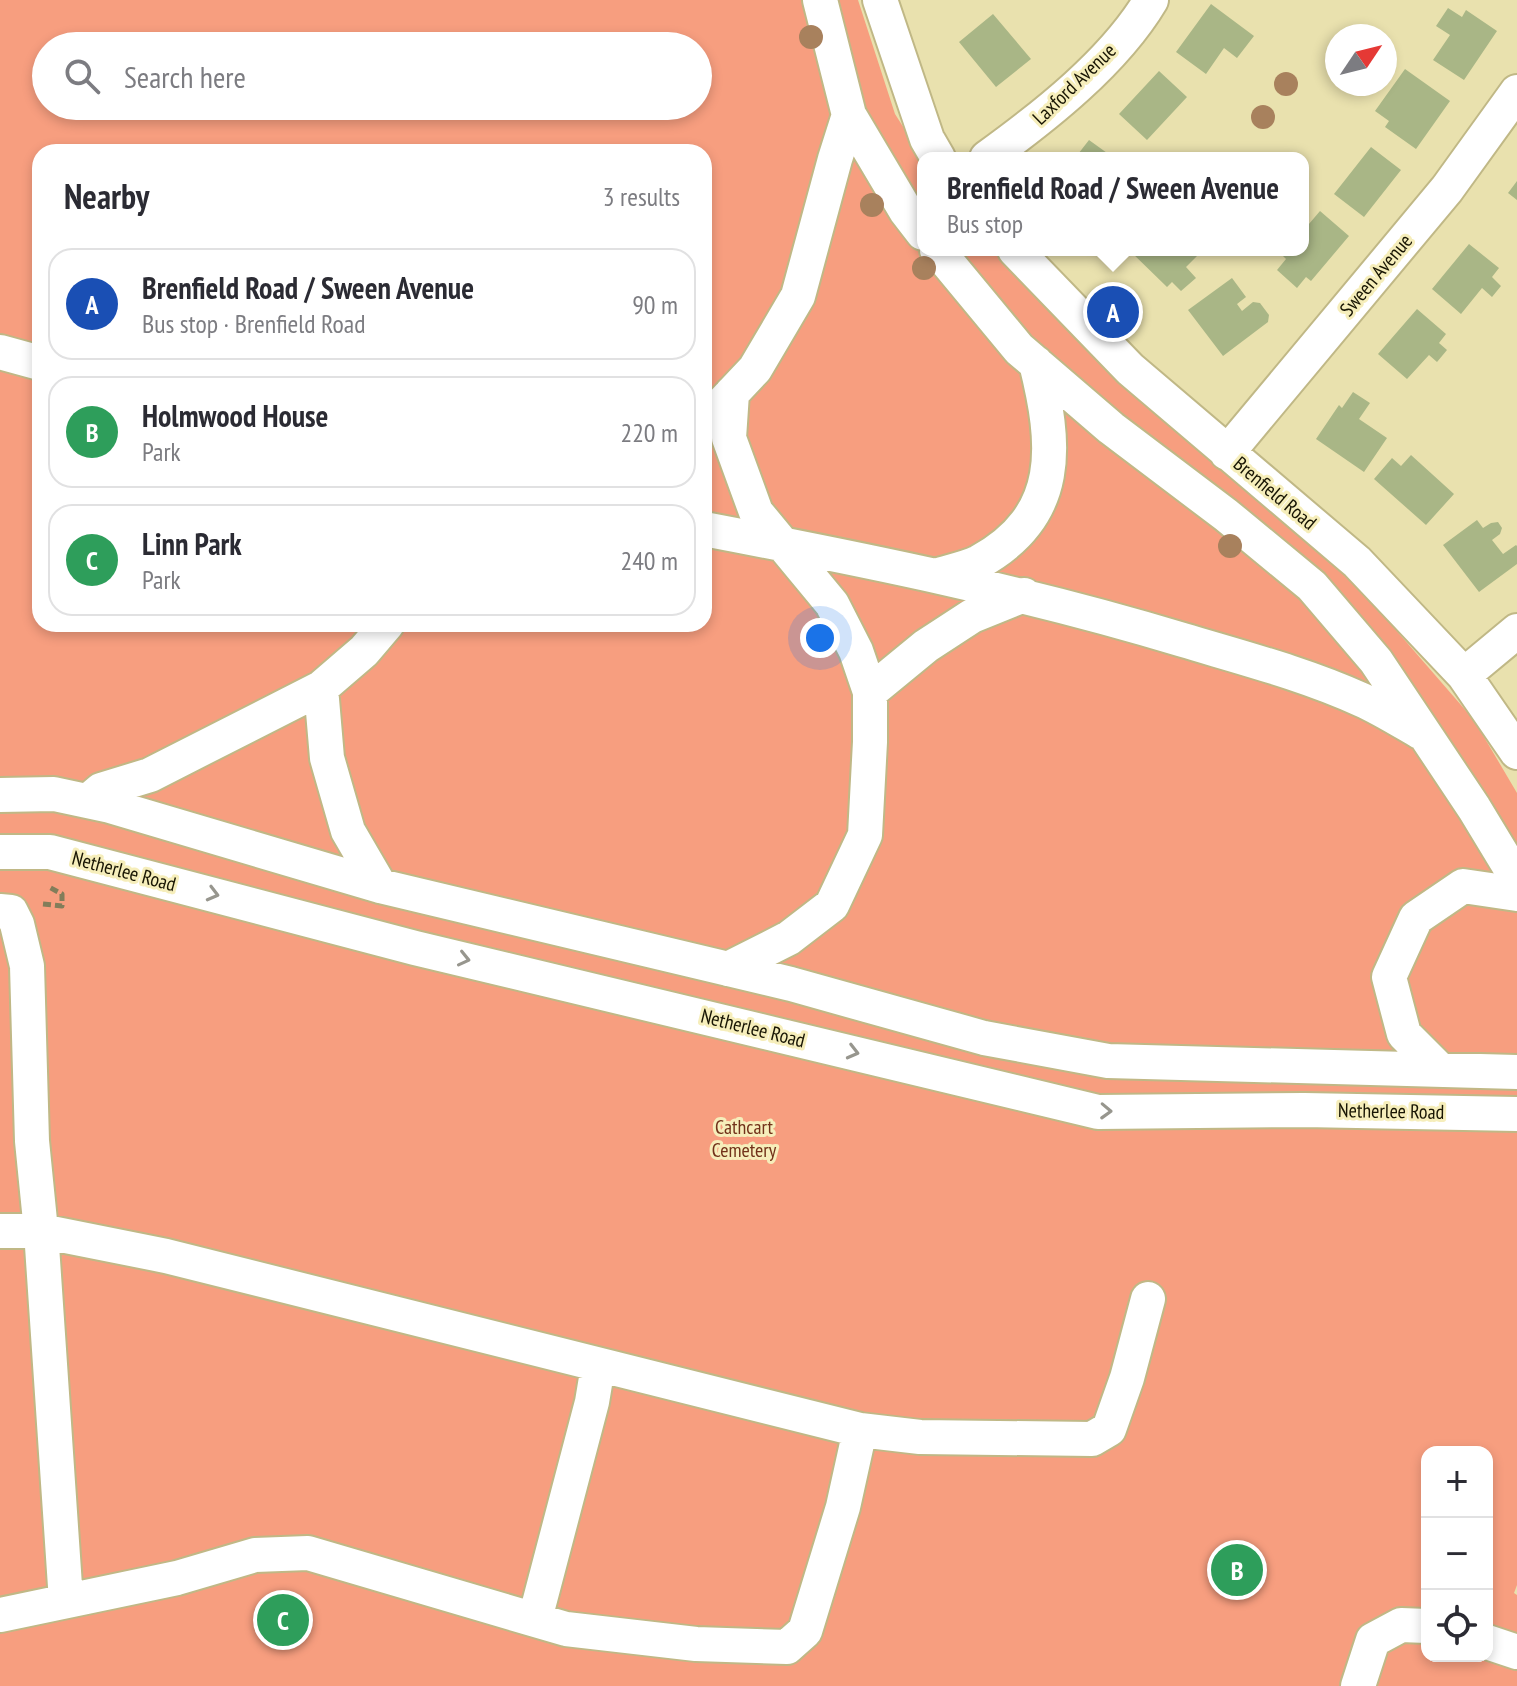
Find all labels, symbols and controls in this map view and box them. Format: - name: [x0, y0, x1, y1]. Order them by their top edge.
- north arrow: [1325, 24, 1397, 96]
- search box: [32, 32, 712, 120]
- street label: Laxford Avenue: [1027, 38, 1121, 130]
- icon: search: [60, 54, 104, 98]
- text: Search here: [124, 57, 246, 96]
- popup: [917, 152, 1309, 256]
- text: Brenfield Road / Sween Avenue: [947, 168, 1279, 207]
- text: Nearby: [64, 174, 149, 218]
- text: 3 results: [603, 180, 680, 213]
- text: Bus stop: [947, 207, 1023, 240]
- street label: Sween Avenue: [1334, 228, 1418, 322]
- text: Brenfield Road / Sween Avenue: [142, 268, 474, 307]
- pin: A: [1087, 282, 1139, 342]
- text: A: [85, 288, 99, 321]
- text: 90 m: [632, 288, 678, 321]
- text: Bus stop · Brenfield Road: [142, 307, 365, 340]
- text: Holmwood House: [142, 396, 328, 435]
- text: B: [86, 416, 98, 449]
- text: 220 m: [620, 416, 678, 449]
- text: Park: [142, 435, 181, 468]
- street label: Brenfield Road: [1228, 451, 1322, 535]
- text: Linn Park: [142, 524, 242, 563]
- text: C: [86, 544, 98, 577]
- text: 240 m: [620, 544, 678, 577]
- text: Park: [142, 563, 181, 596]
- your location: [800, 618, 840, 658]
- street label: Netherlee Road: [69, 845, 179, 897]
- one-way arrow: [205, 885, 219, 902]
- one-way arrow: [457, 950, 471, 967]
- street label: Netherlee Road: [698, 1003, 808, 1053]
- one-way arrow: [846, 1043, 860, 1060]
- street label: Netherlee Road: [1338, 1097, 1444, 1125]
- one-way arrow: [1100, 1103, 1113, 1120]
- park label: Cathcart Cemetery: [712, 1114, 777, 1163]
- map controls: [1421, 1446, 1493, 1662]
- button: +: [1421, 1446, 1493, 1518]
- button: −: [1421, 1518, 1493, 1590]
- pin: B: [1211, 1540, 1263, 1600]
- pin: C: [257, 1590, 309, 1650]
- button: locate: [1421, 1590, 1493, 1662]

